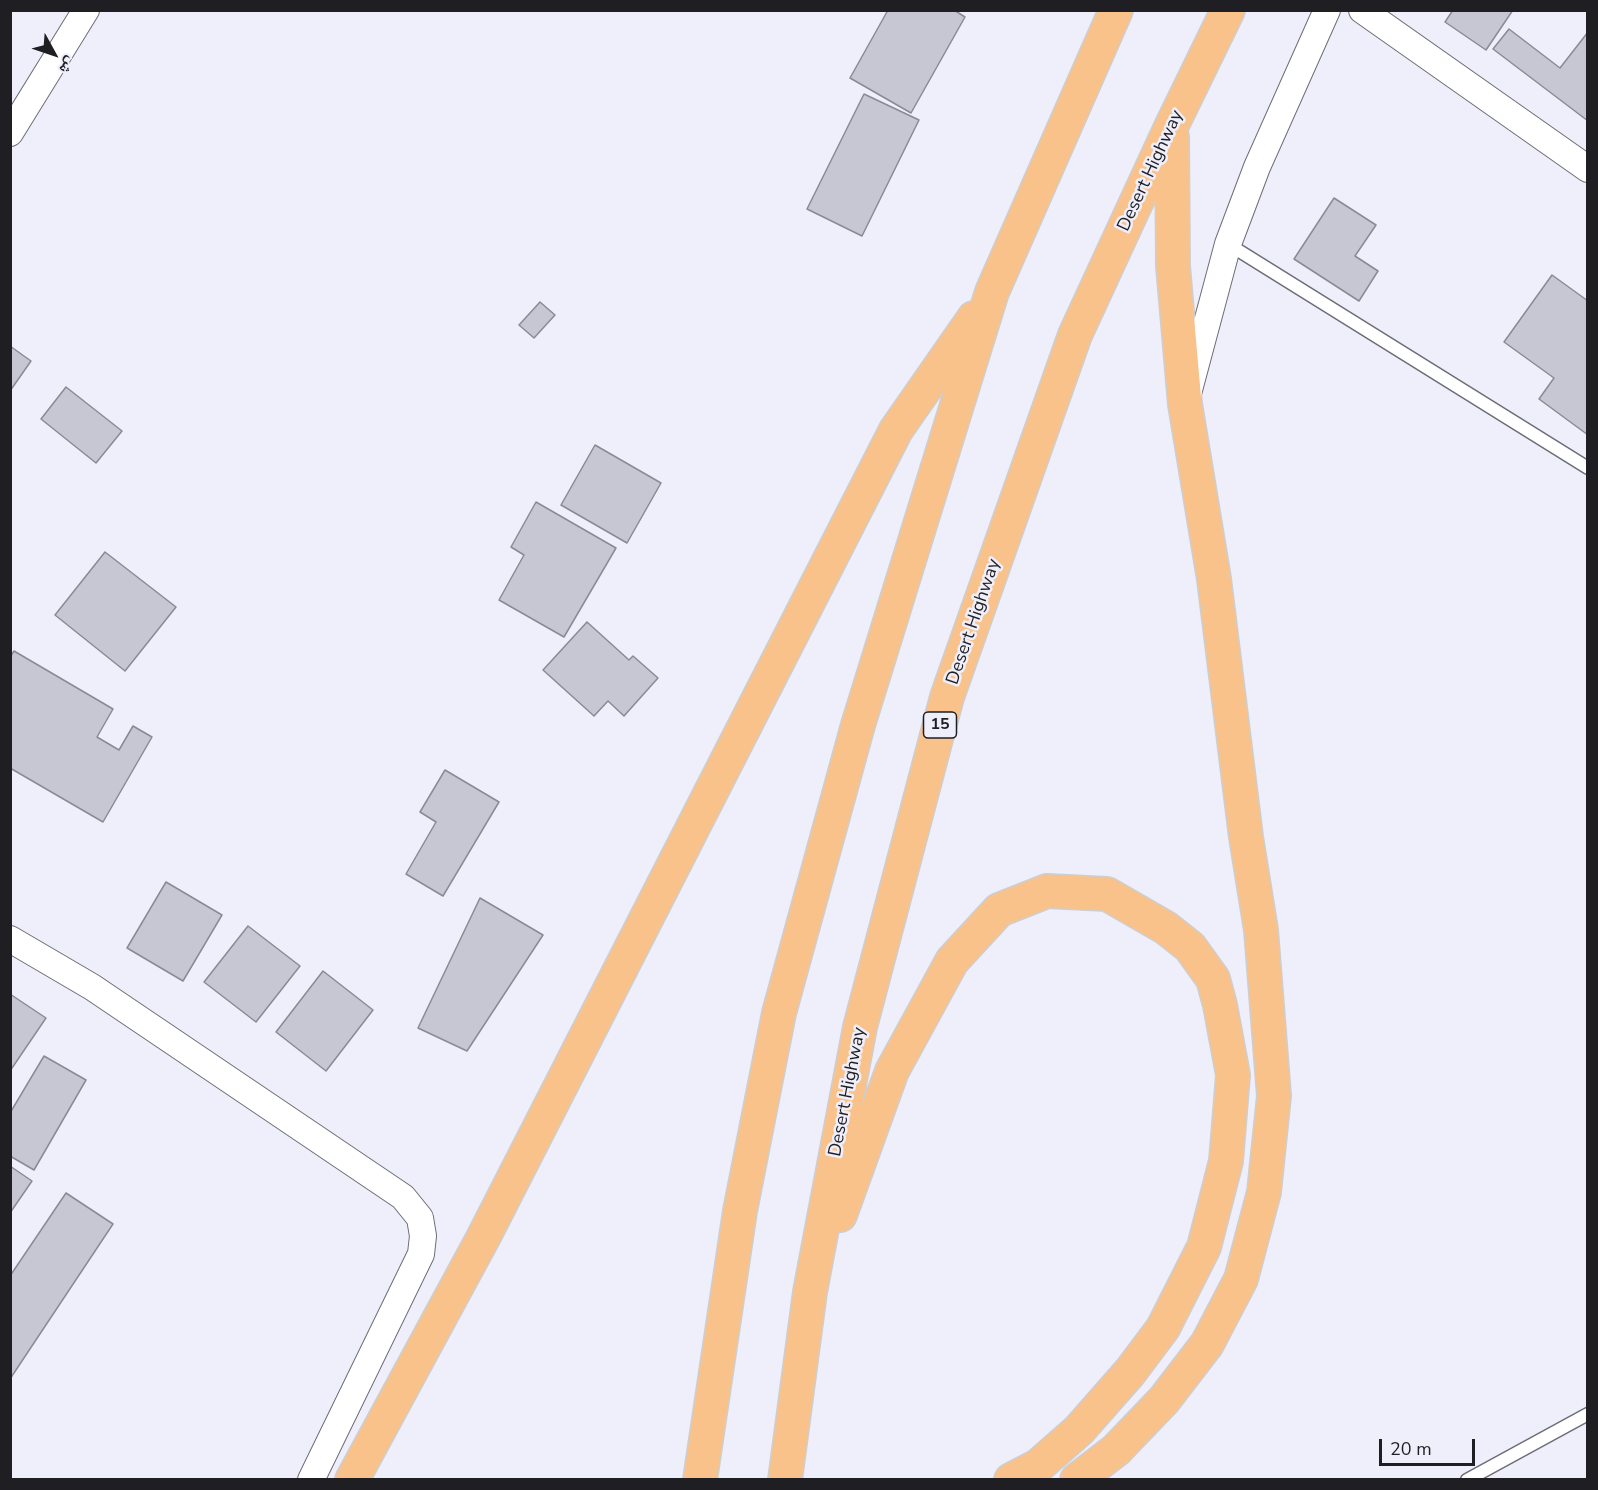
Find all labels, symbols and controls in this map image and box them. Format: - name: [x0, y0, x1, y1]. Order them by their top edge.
- north arrow: [24, 24, 84, 84]
- text: ش: [54, 52, 82, 79]
- street label: Desert Highway: [1113, 107, 1189, 235]
- street label: Desert Highway: [942, 556, 1006, 688]
- road number: 15: [924, 712, 956, 738]
- street label: Desert Highway: [825, 1026, 871, 1158]
- scale bar: [1382, 1427, 1478, 1465]
- text: 20 m: [1390, 1437, 1432, 1461]

